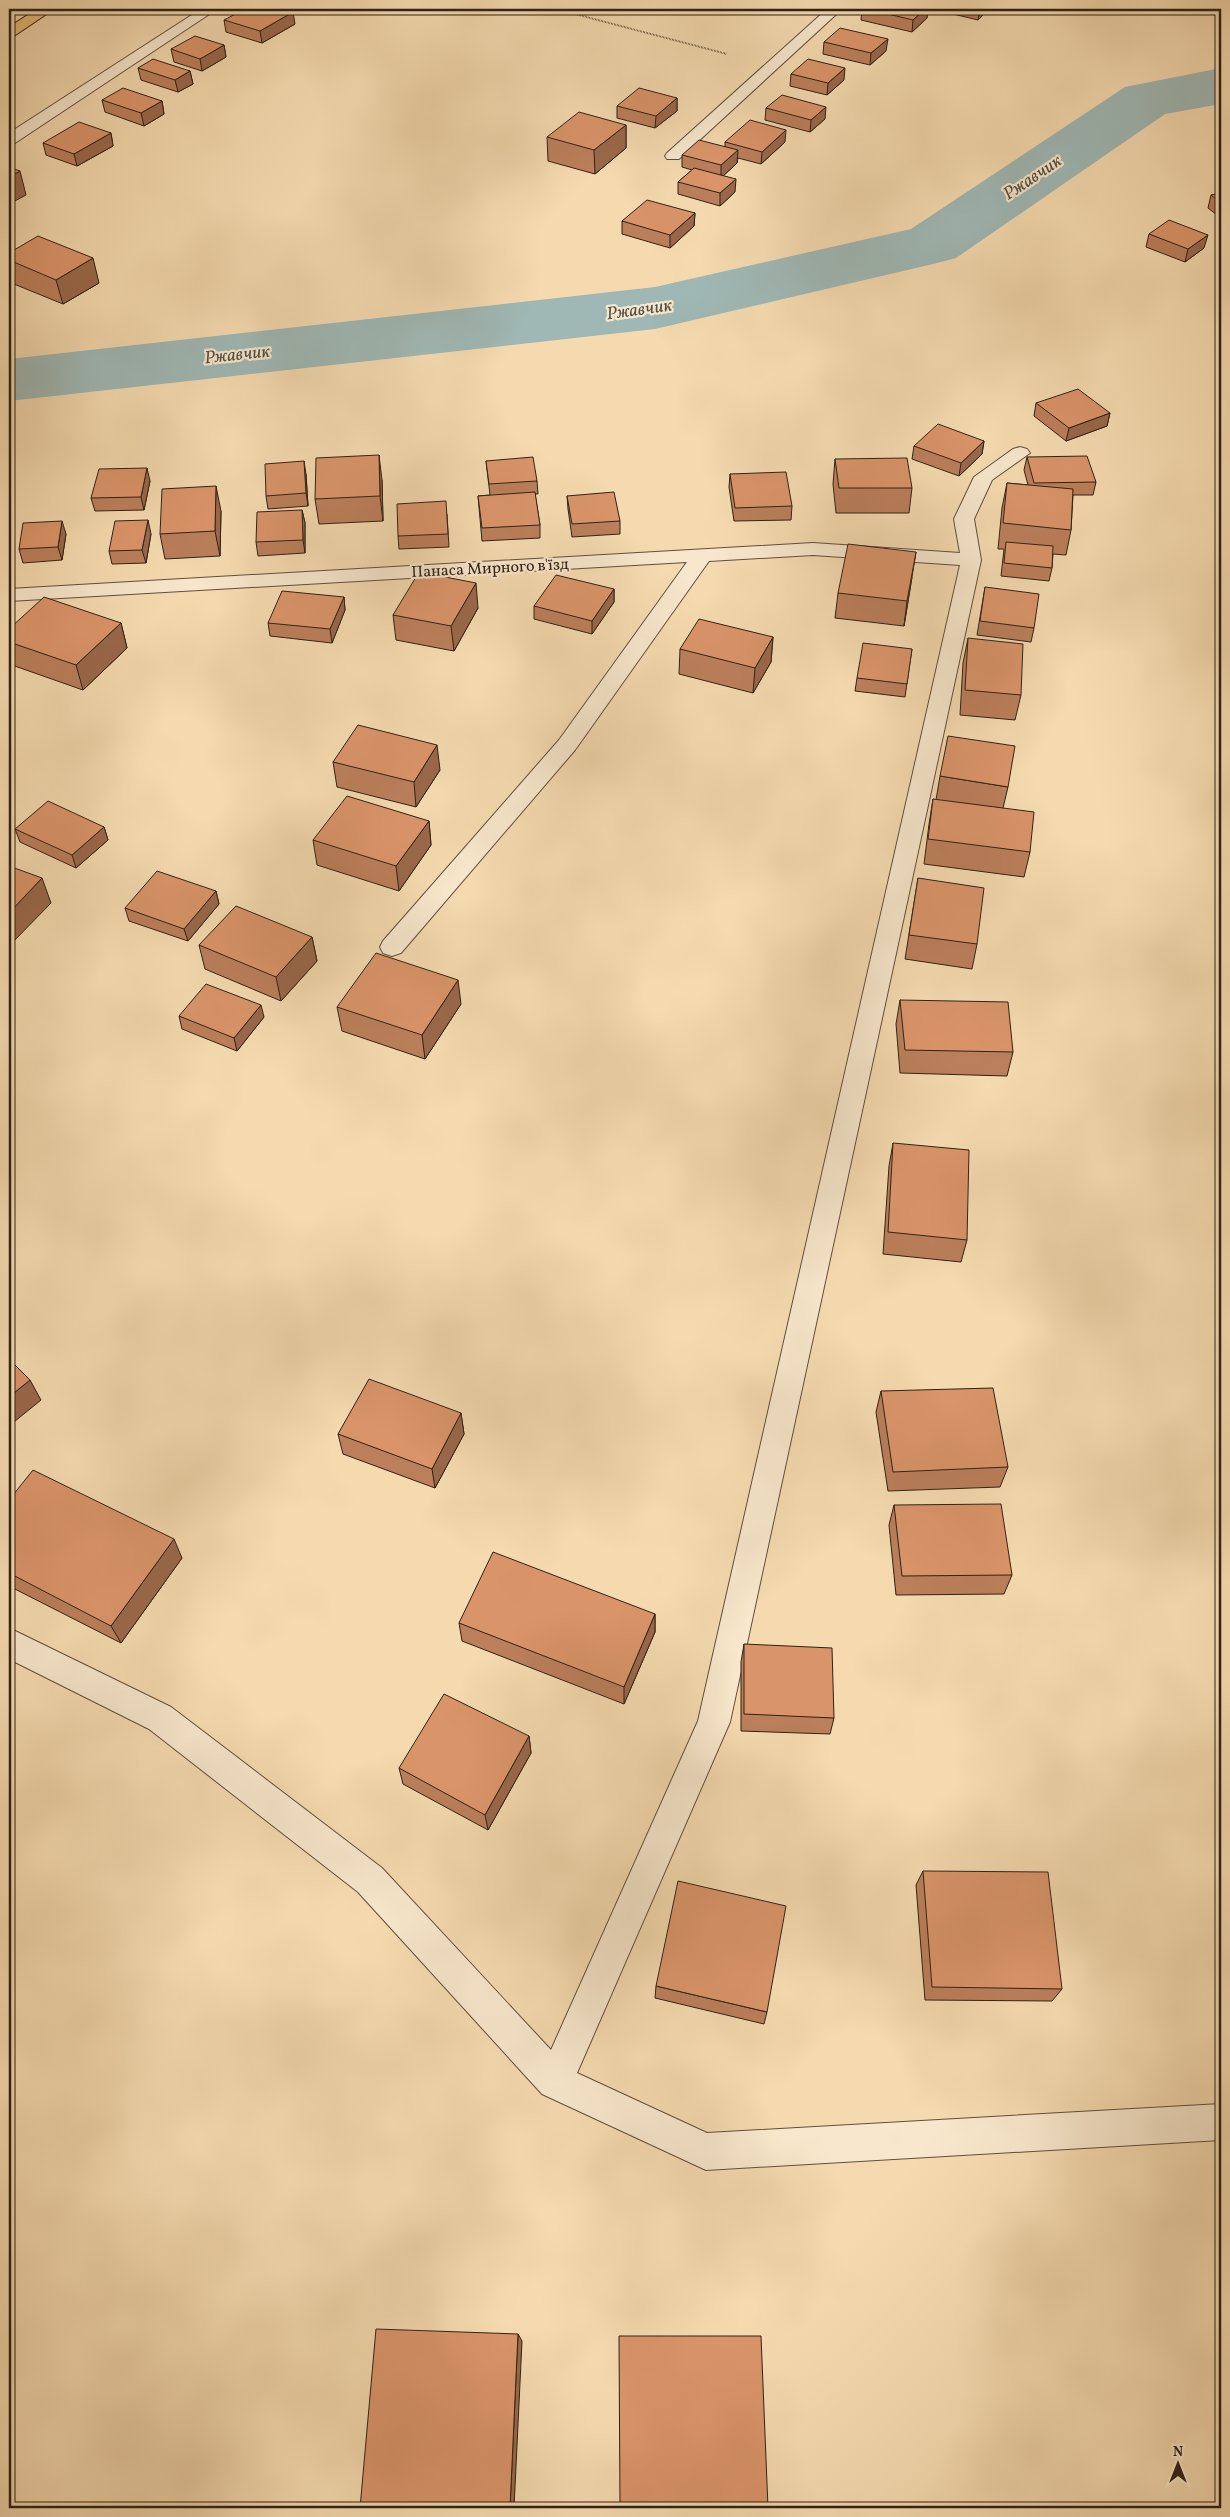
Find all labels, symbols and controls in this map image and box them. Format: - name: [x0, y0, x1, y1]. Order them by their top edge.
- water label: Ржавчик: [999, 149, 1068, 207]
- water label: Ржавчик: [605, 293, 674, 327]
- water label: Ржавчик: [203, 340, 272, 371]
- street label: Панаса Мирного в'їзд: [411, 554, 569, 584]
- north arrow: [1152, 2440, 1202, 2490]
- text: N: [1173, 2443, 1183, 2462]

